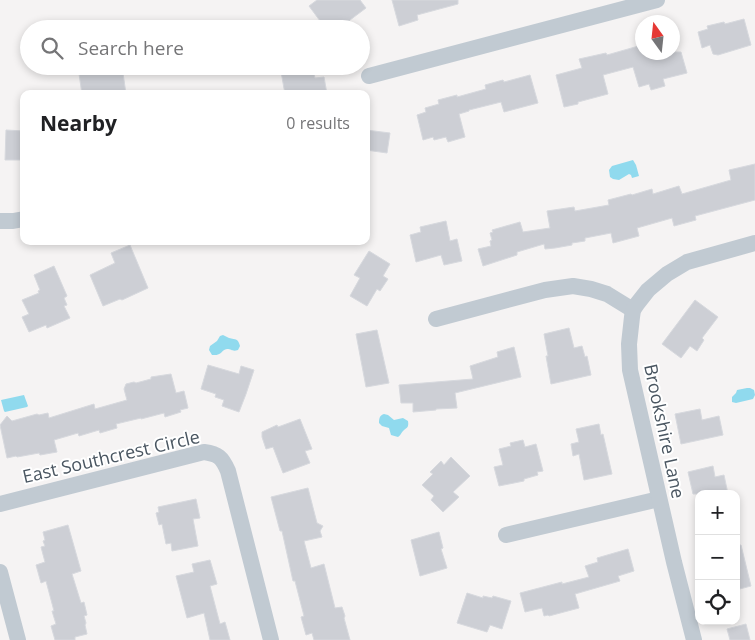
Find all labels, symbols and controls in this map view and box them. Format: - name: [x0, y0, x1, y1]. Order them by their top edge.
- north arrow: [635, 15, 680, 60]
- search box: [20, 20, 370, 75]
- icon: search: [38, 34, 66, 62]
- text: Search here: [78, 35, 184, 61]
- text: Nearby: [40, 109, 117, 137]
- text: 0 results: [286, 112, 350, 134]
- street label: Brookshire Lane: [639, 362, 691, 500]
- street label: East Southcrest Circle: [20, 424, 202, 488]
- map controls: [695, 490, 740, 625]
- button: +: [695, 490, 740, 535]
- button: −: [695, 535, 740, 580]
- button: locate: [695, 580, 740, 625]

